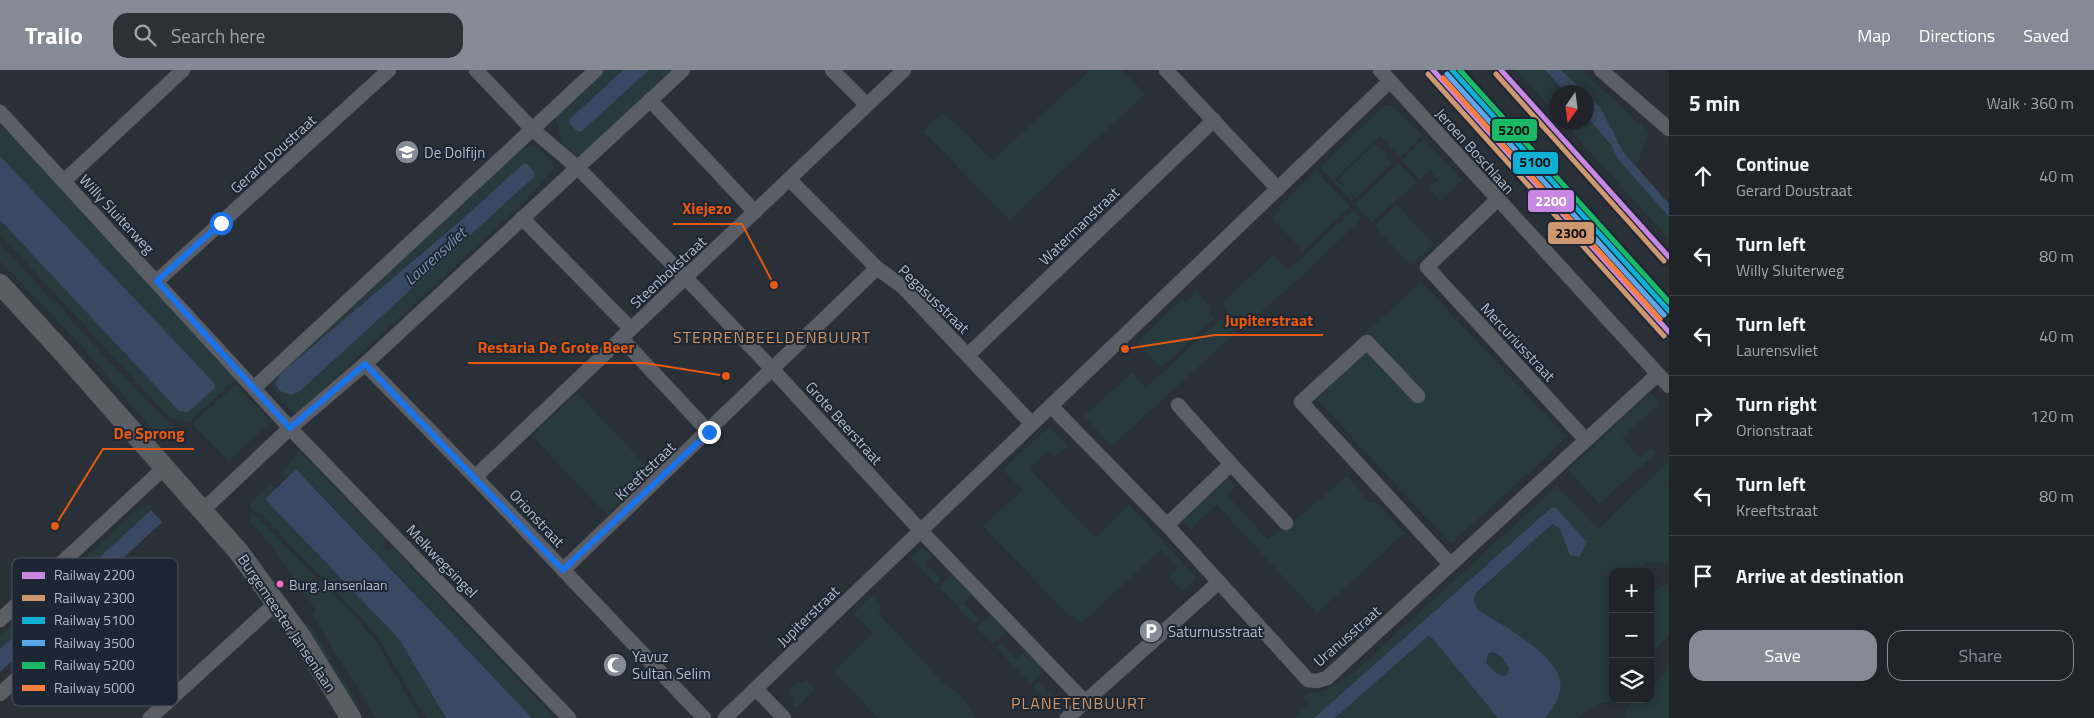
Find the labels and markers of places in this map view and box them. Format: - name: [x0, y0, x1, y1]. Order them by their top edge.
- school or university icon: De Dolfijn: [394, 139, 420, 165]
- place label: De Dolfijn: [424, 141, 485, 164]
- callout: Xiejezo: [673, 193, 742, 224]
- callout: Jupiterstraat: [1215, 304, 1323, 335]
- callout: Restaria De Grote Beer: [468, 332, 645, 363]
- callout: De Sprong: [103, 418, 194, 449]
- place label: Burg. Jansenlaan: [289, 574, 388, 595]
- marker: Burg. Jansenlaan: [275, 579, 285, 589]
- parking icon: Saturnusstraat: [1138, 618, 1164, 644]
- place label: Saturnusstraat: [1168, 620, 1264, 643]
- place label: Yavuz Sultan Selim: [632, 645, 711, 685]
- mosque icon: Yavuz Sultan Selim: [602, 652, 628, 678]

